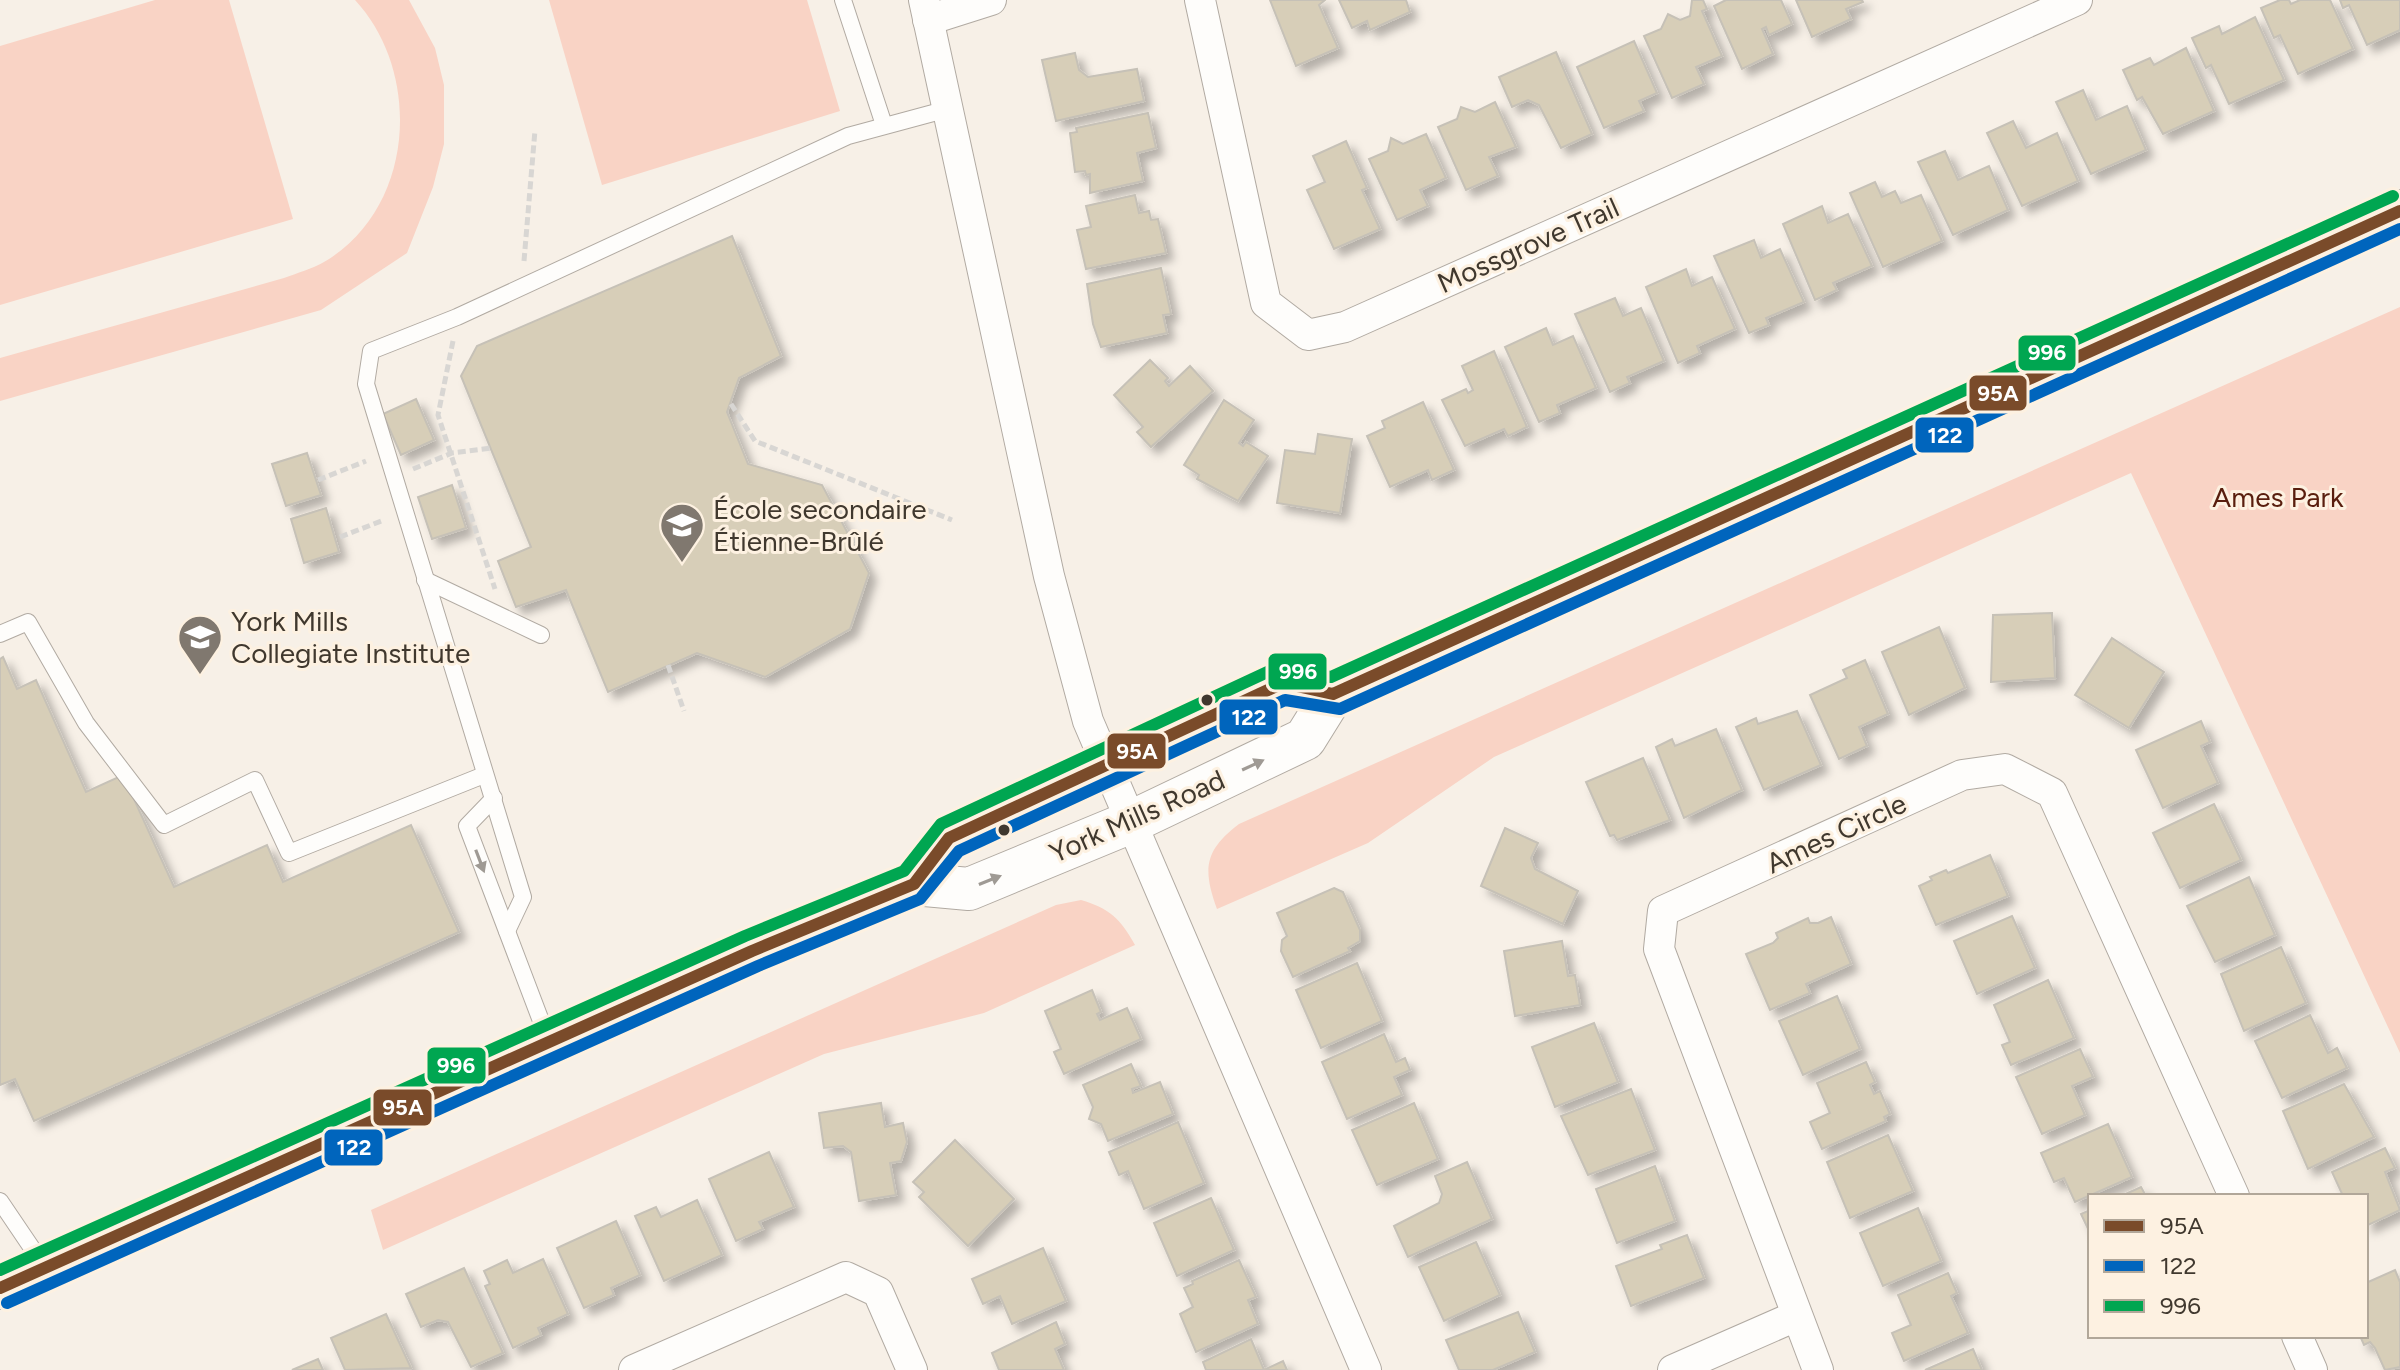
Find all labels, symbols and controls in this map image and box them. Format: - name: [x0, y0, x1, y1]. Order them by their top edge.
- street label: Mossgrove Trail: [1432, 190, 1624, 300]
- line badge: 996: [2017, 334, 2077, 372]
- text: 996: [2028, 339, 2066, 366]
- line badge: 95A: [1968, 374, 2028, 412]
- text: 95A: [1977, 380, 2019, 407]
- line badge: 122: [1914, 416, 1975, 454]
- text: 122: [1928, 422, 1962, 449]
- park label: Ames Park: [2212, 480, 2344, 514]
- place label: École secondaire Étienne-Brûlé: [713, 492, 927, 558]
- school or university icon: École secondaire Étienne-Brûlé: [658, 501, 706, 564]
- place label: York Mills Collegiate Institute: [231, 604, 470, 670]
- school or university icon: York Mills Collegiate Institute: [176, 613, 224, 676]
- line badge: 996: [1267, 652, 1328, 691]
- text: 996: [1279, 658, 1317, 685]
- unlabelled marker: [1199, 692, 1215, 708]
- line badge: 122: [1218, 698, 1279, 736]
- text: 122: [1232, 704, 1266, 731]
- line badge: 95A: [1106, 732, 1167, 770]
- text: 95A: [1116, 738, 1158, 765]
- one-way arrow: [1241, 758, 1264, 772]
- street label: York Mills Road: [1044, 762, 1230, 870]
- street label: Ames Circle: [1760, 786, 1912, 880]
- unlabelled marker: [996, 822, 1012, 838]
- one-way arrow: [474, 849, 487, 873]
- one-way arrow: [978, 874, 1002, 887]
- line badge: 996: [426, 1046, 487, 1085]
- text: 996: [437, 1052, 475, 1079]
- line badge: 95A: [372, 1088, 433, 1127]
- text: 95A: [382, 1094, 424, 1121]
- line badge: 122: [323, 1128, 384, 1167]
- text: 122: [337, 1134, 371, 1161]
- legend: [2088, 1194, 2368, 1338]
- text: 95A: [2160, 1211, 2204, 1240]
- text: 122: [2160, 1251, 2197, 1280]
- text: 996: [2160, 1291, 2201, 1320]

